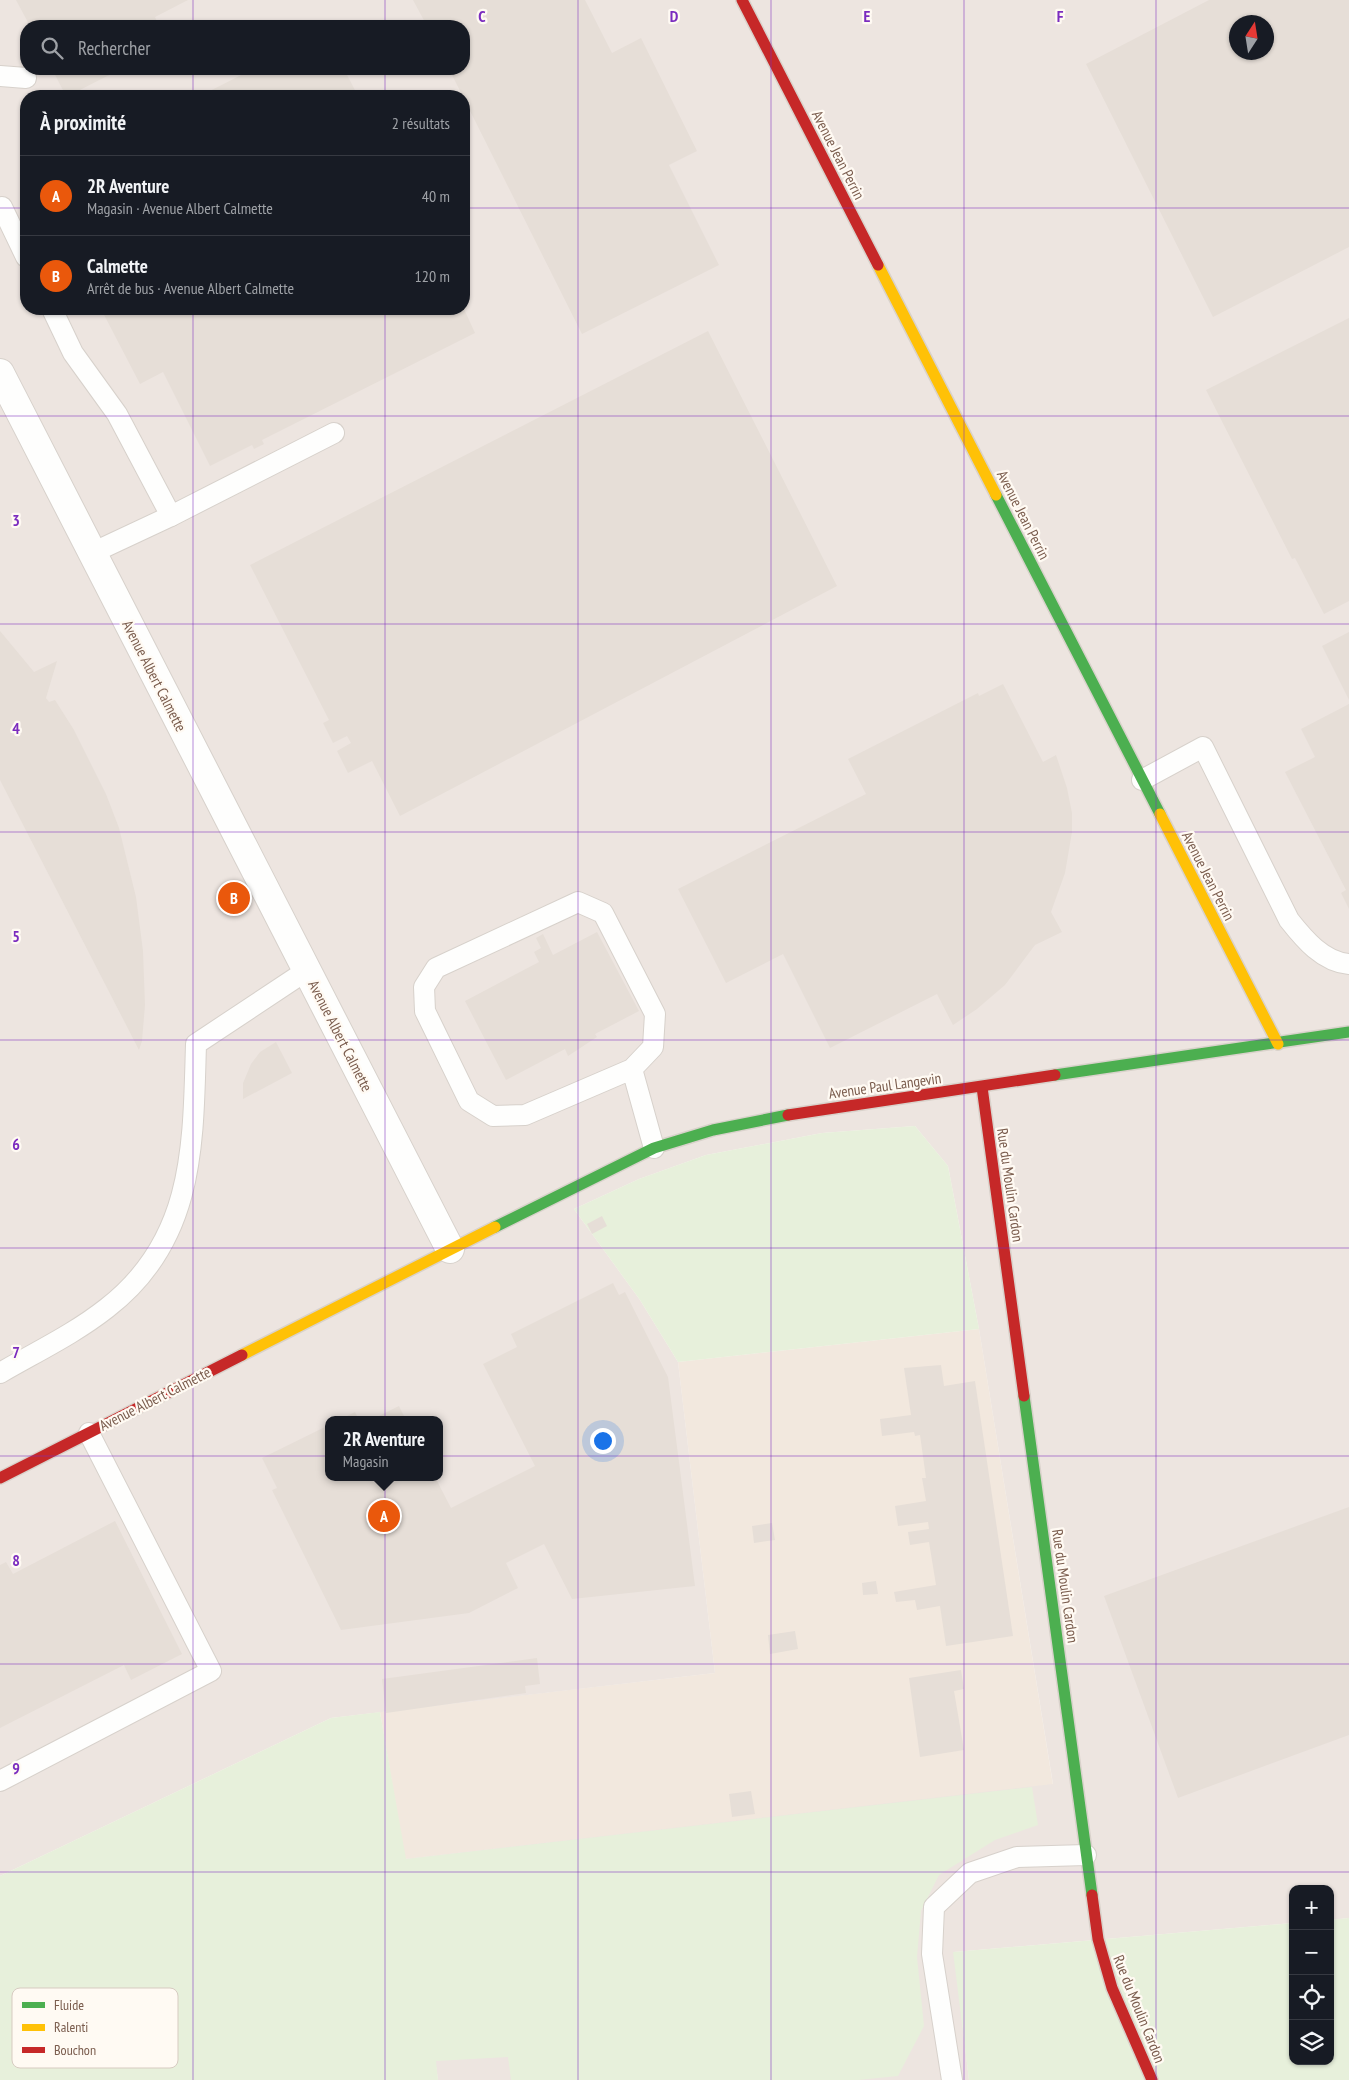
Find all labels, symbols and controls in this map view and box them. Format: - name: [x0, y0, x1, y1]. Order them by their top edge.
- text: C: [478, 6, 486, 26]
- text: D: [670, 6, 679, 26]
- text: E: [864, 6, 871, 26]
- text: F: [1057, 6, 1064, 26]
- north arrow: [1229, 15, 1274, 60]
- search box: [20, 20, 470, 75]
- icon: search: [38, 34, 66, 62]
- text: Rechercher: [78, 36, 150, 60]
- street label: Avenue Jean Perrin: [808, 107, 869, 202]
- text: À proximité: [40, 109, 126, 136]
- text: 2 résultats: [392, 113, 450, 133]
- text: 2R Aventure: [87, 174, 169, 198]
- text: A: [52, 186, 60, 206]
- text: 40 m: [422, 186, 450, 206]
- text: Magasin · Avenue Albert Calmette: [87, 198, 273, 218]
- text: Calmette: [87, 254, 148, 278]
- text: B: [52, 266, 60, 286]
- text: 120 m: [415, 266, 450, 286]
- text: Arrêt de bus · Avenue Albert Calmette: [87, 278, 294, 298]
- street label: Avenue Jean Perrin: [993, 467, 1054, 562]
- text: 3: [12, 510, 20, 530]
- street label: Avenue Albert Calmette: [118, 617, 191, 735]
- text: 4: [12, 718, 20, 738]
- street label: Avenue Jean Perrin: [1178, 828, 1239, 923]
- pin: B: [218, 879, 250, 917]
- text: 5: [12, 926, 20, 946]
- street label: Avenue Albert Calmette: [304, 977, 377, 1095]
- street label: Avenue Paul Langevin: [827, 1068, 942, 1103]
- street label: Rue du Moulin Cardon: [993, 1127, 1028, 1243]
- text: 6: [12, 1134, 20, 1154]
- text: 7: [12, 1342, 20, 1362]
- street label: Avenue Albert Calmette: [96, 1362, 214, 1435]
- popup: [325, 1416, 443, 1481]
- text: 2R Aventure: [343, 1427, 425, 1451]
- your location: [590, 1428, 616, 1454]
- text: Magasin: [343, 1451, 389, 1471]
- pin: A: [368, 1497, 400, 1535]
- street label: Rue du Moulin Cardon: [1048, 1528, 1083, 1644]
- text: 8: [12, 1550, 20, 1570]
- text: 9: [12, 1758, 20, 1778]
- map controls: [1289, 1885, 1334, 2065]
- button: +: [1289, 1885, 1334, 1930]
- button: −: [1289, 1930, 1334, 1975]
- street label: Rue du Moulin Cardon: [1109, 1952, 1170, 2066]
- button: locate: [1289, 1975, 1334, 2020]
- legend: [12, 1988, 178, 2068]
- text: Fluide: [54, 1996, 84, 2014]
- text: Ralenti: [54, 2018, 88, 2036]
- button: layers: [1289, 2020, 1334, 2065]
- text: Bouchon: [54, 2041, 96, 2059]

